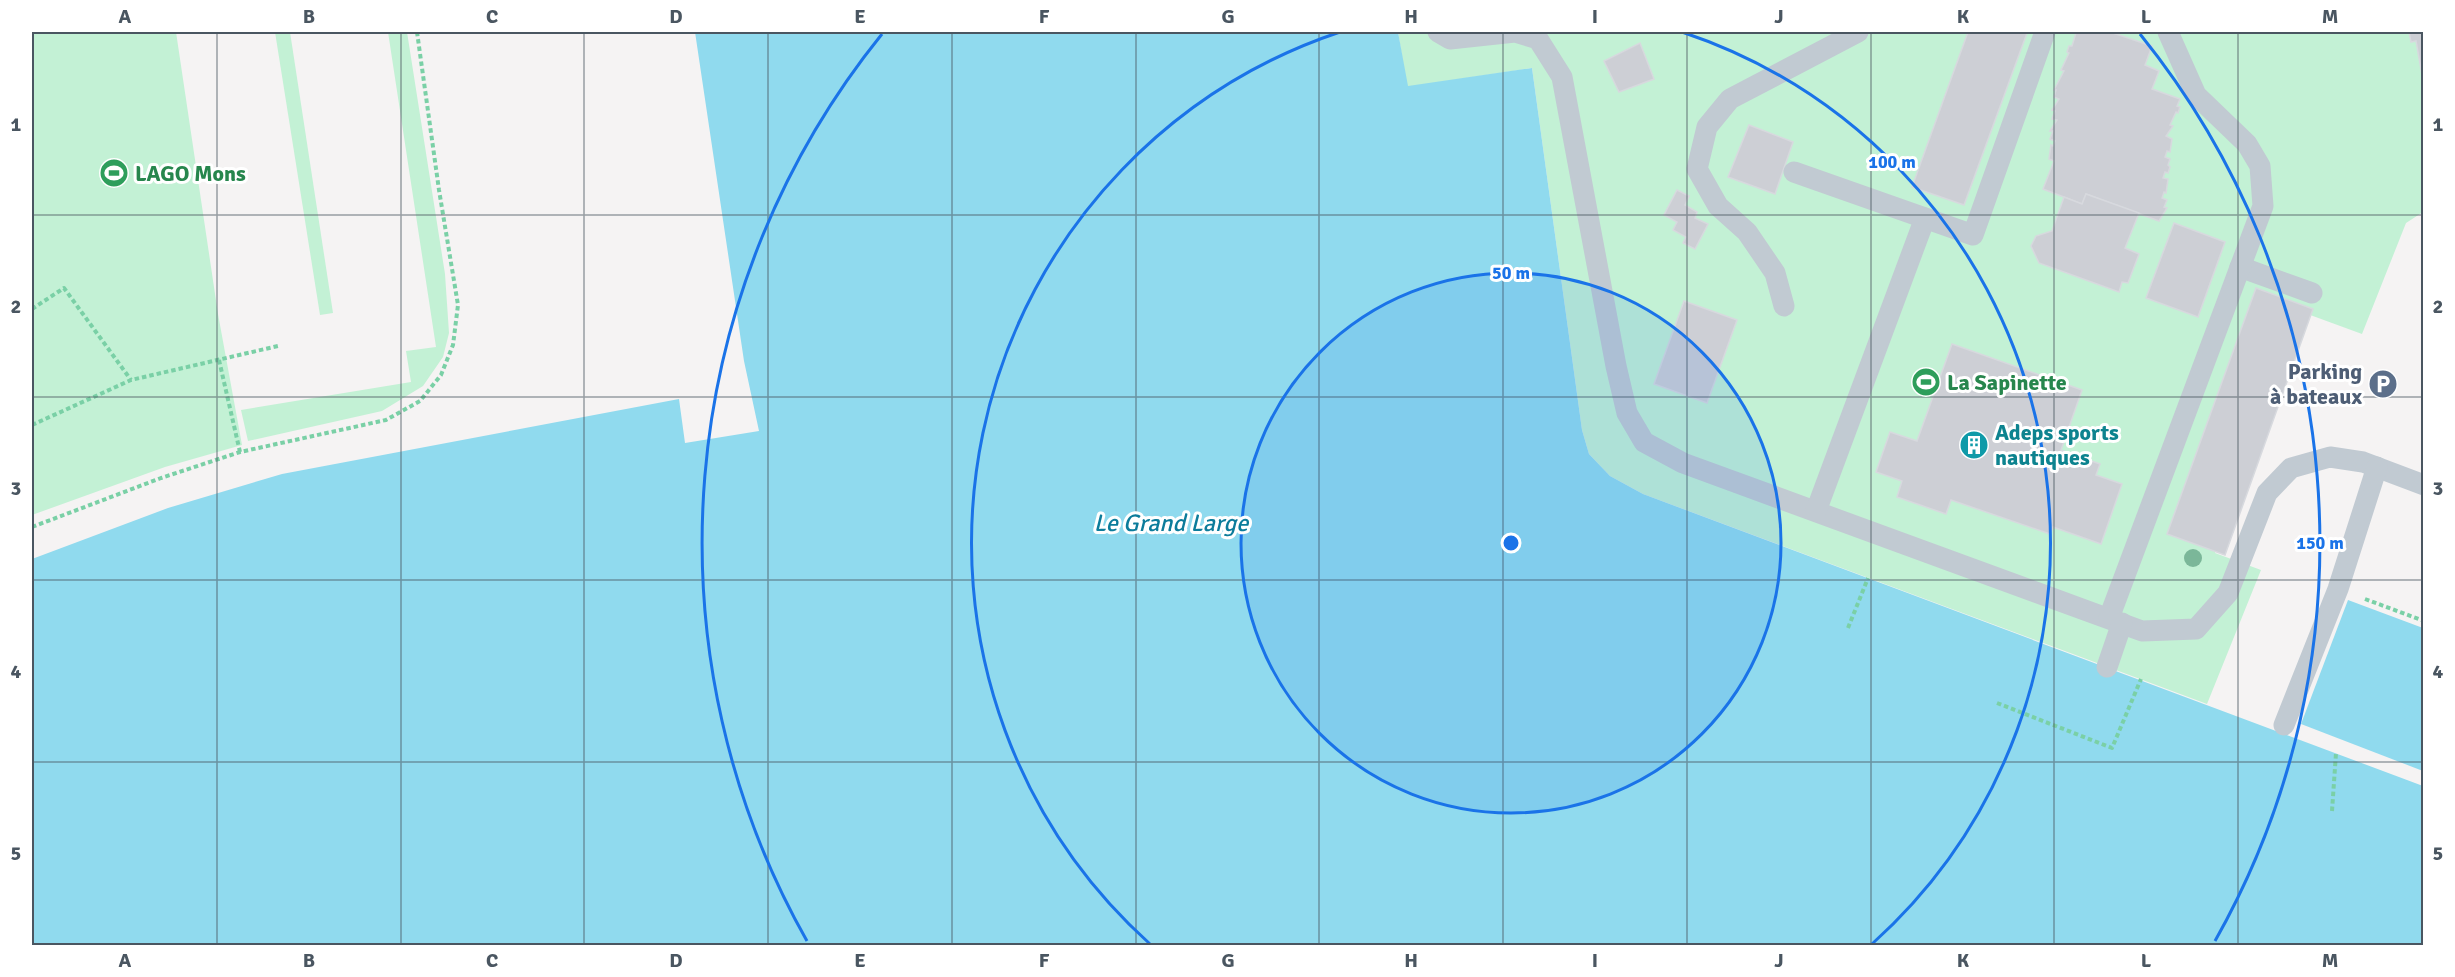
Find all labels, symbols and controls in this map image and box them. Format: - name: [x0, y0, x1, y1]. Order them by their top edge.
- text: A: [119, 4, 132, 29]
- text: B: [303, 4, 315, 29]
- text: C: [486, 4, 498, 29]
- text: D: [669, 4, 683, 29]
- text: E: [854, 4, 866, 29]
- text: F: [1039, 4, 1050, 29]
- text: G: [1221, 4, 1235, 29]
- text: H: [1404, 4, 1418, 29]
- text: I: [1592, 4, 1598, 29]
- text: J: [1774, 4, 1784, 29]
- text: K: [1957, 4, 1970, 29]
- text: L: [2141, 4, 2152, 29]
- text: M: [2322, 4, 2338, 29]
- text: 1: [11, 112, 22, 137]
- text: 1: [2433, 112, 2444, 137]
- text: 100 m: [1868, 151, 1916, 173]
- sports icon: LAGO Mons: [98, 157, 130, 189]
- place label: LAGO Mons: [135, 160, 246, 187]
- text: 50 m: [1492, 262, 1530, 284]
- text: 2: [11, 294, 21, 319]
- text: 2: [2433, 294, 2443, 319]
- place label: Parking à bateaux: [2270, 358, 2362, 410]
- sports icon: La Sapinette: [1910, 366, 1942, 398]
- parking icon: Parking à bateaux: [2367, 368, 2399, 400]
- place label: La Sapinette: [1947, 369, 2067, 396]
- place label: Adeps sports nautiques: [1995, 419, 2119, 471]
- building icon: Adeps sports nautiques: [1958, 429, 1990, 461]
- text: 3: [11, 476, 21, 501]
- text: 3: [2433, 476, 2443, 501]
- water label: Le Grand Large: [1094, 508, 1249, 538]
- text: 150 m: [2296, 532, 2344, 554]
- centre of rings: [1501, 533, 1521, 553]
- text: 4: [11, 659, 22, 684]
- text: 4: [2433, 659, 2444, 684]
- text: 5: [11, 841, 21, 866]
- text: 5: [2433, 841, 2443, 866]
- text: A: [119, 948, 132, 973]
- text: B: [303, 948, 315, 973]
- text: C: [486, 948, 498, 973]
- text: D: [669, 948, 683, 973]
- text: E: [854, 948, 866, 973]
- text: F: [1039, 948, 1050, 973]
- text: G: [1221, 948, 1235, 973]
- text: H: [1404, 948, 1418, 973]
- text: I: [1592, 948, 1598, 973]
- text: J: [1774, 948, 1784, 973]
- text: K: [1957, 948, 1970, 973]
- text: L: [2141, 948, 2152, 973]
- text: M: [2322, 948, 2338, 973]

